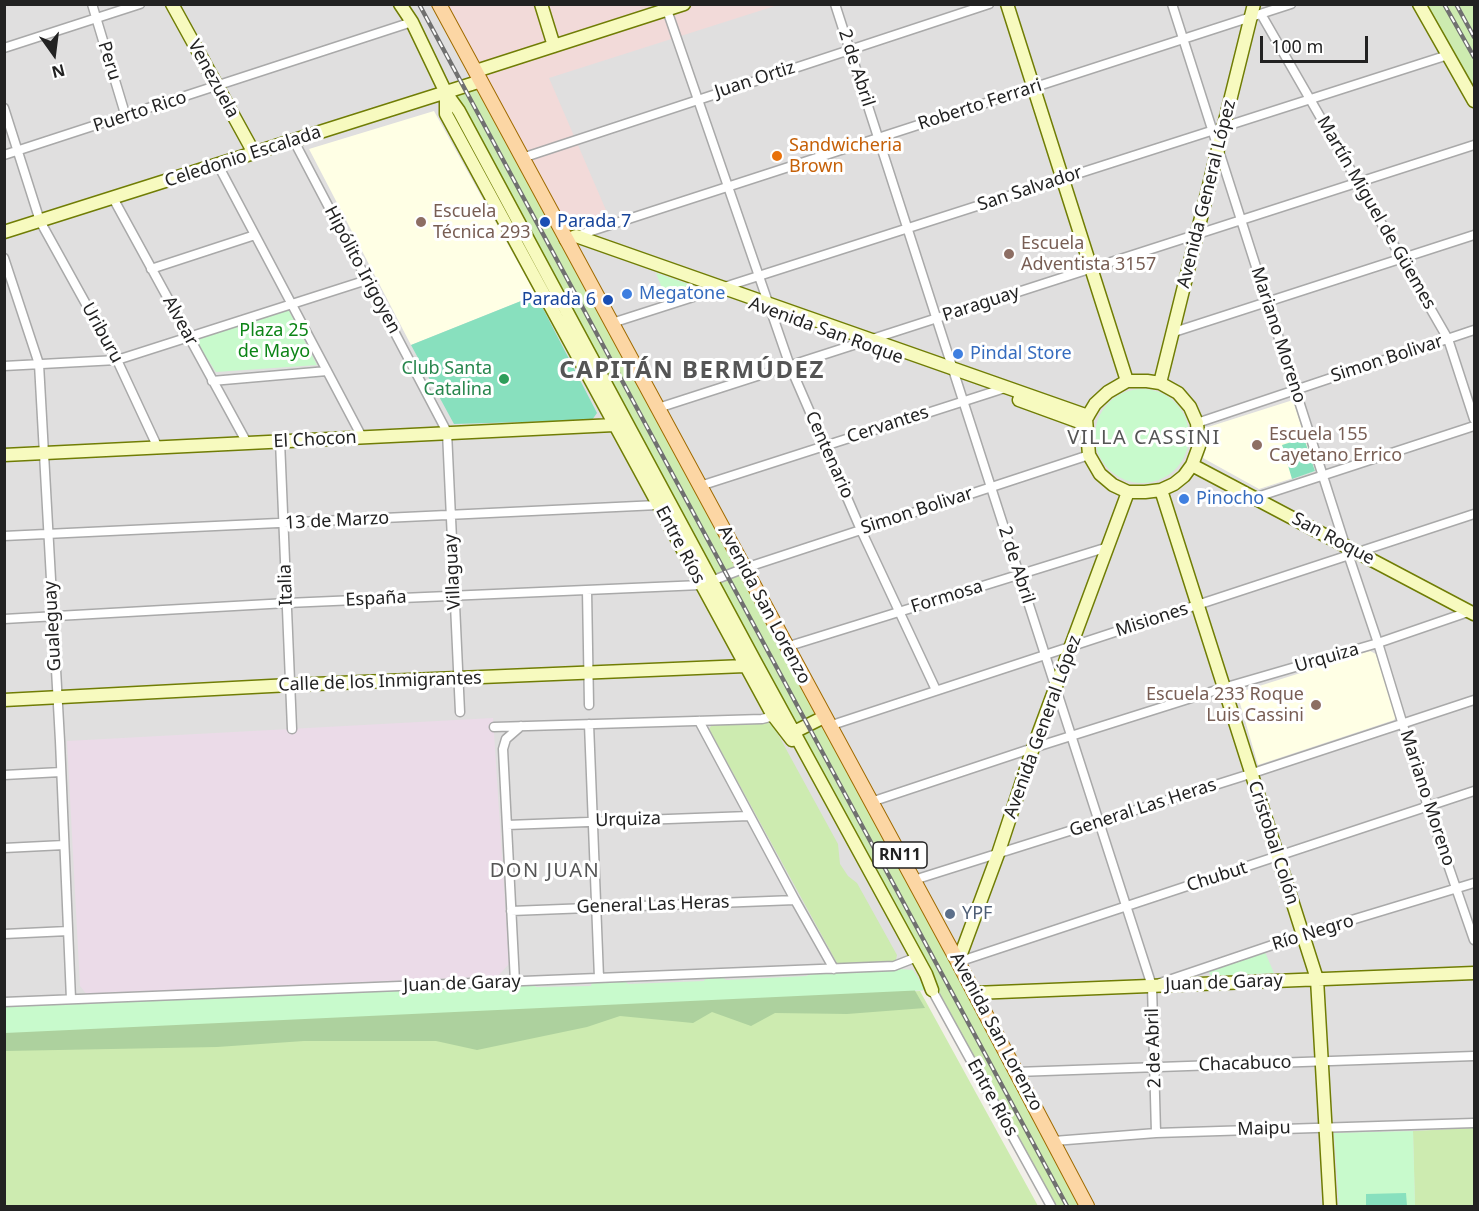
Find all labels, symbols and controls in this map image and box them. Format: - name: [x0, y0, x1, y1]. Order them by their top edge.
- north arrow: [24, 24, 84, 84]
- scale bar: [1263, 24, 1371, 62]
- street label: 2 de Abril: [833, 27, 879, 109]
- text: 100 m: [1271, 34, 1323, 58]
- street label: Venezuela: [183, 36, 243, 122]
- street label: Peru: [93, 39, 125, 83]
- street label: Juan Ortiz: [712, 57, 798, 103]
- text: N: [49, 59, 67, 84]
- street label: Roberto Ferrari: [915, 75, 1045, 135]
- street label: Puerto Rico: [91, 87, 189, 137]
- street label: Avenida General López: [1173, 98, 1241, 290]
- street label: Martín Miguel de Güemes: [1312, 113, 1440, 313]
- street label: Celedonio Escalada: [162, 122, 324, 192]
- place label: Sandwicheria Brown: [789, 135, 902, 178]
- marker: Sandwicheria Brown: [770, 149, 784, 163]
- street label: San Salvador: [975, 162, 1085, 216]
- place label: Escuela Técnica 293: [433, 201, 531, 244]
- street label: Hipólito Irigoyen: [319, 202, 405, 338]
- place label: Parada 7: [557, 211, 631, 233]
- marker: Escuela Técnica 293: [414, 215, 428, 229]
- marker: Parada 7: [538, 215, 552, 229]
- place label: Escuela Adventista 3157: [1021, 233, 1156, 276]
- marker: Escuela Adventista 3157: [1002, 247, 1016, 261]
- street label: Mariano Moreno: [1246, 264, 1310, 406]
- street label: Paraguay: [940, 281, 1022, 327]
- place label: Megatone: [639, 283, 725, 305]
- marker: Megatone: [620, 287, 634, 301]
- place label: Parada 6: [522, 289, 596, 311]
- street label: Alvear: [158, 293, 202, 349]
- marker: Parada 6: [601, 293, 615, 307]
- street label: Avenida San Roque: [746, 293, 906, 369]
- street label: Uriburu: [77, 299, 127, 367]
- park label: Plaza 25 de Mayo: [238, 320, 310, 362]
- street label: Simon Bolivar: [1328, 331, 1446, 387]
- place label: Pindal Store: [970, 343, 1072, 365]
- marker: Pindal Store: [951, 347, 965, 361]
- district label: CAPITÁN BERMÚDEZ: [559, 357, 825, 385]
- place label: Club Santa Catalina: [401, 358, 492, 400]
- marker: Club Santa Catalina: [497, 372, 511, 386]
- street label: Cervantes: [844, 402, 932, 448]
- street label: Centenario: [800, 408, 858, 502]
- place label: Escuela 155 Cayetano Errico: [1269, 424, 1402, 466]
- district label: VILLA CASSINI: [1067, 426, 1221, 450]
- street label: El Chocon: [273, 427, 357, 453]
- marker: Escuela 155 Cayetano Errico: [1250, 438, 1264, 452]
- street label: Simon Bolivar: [858, 483, 976, 539]
- place label: Pinocho: [1196, 488, 1264, 510]
- marker: Pinocho: [1177, 492, 1191, 506]
- street label: Entre Ríos: [651, 502, 709, 588]
- street label: 13 de Marzo: [284, 507, 390, 535]
- street label: San Roque: [1288, 508, 1378, 570]
- street label: Avenida San Lorenzo: [713, 522, 815, 688]
- street label: 2 de Abril: [993, 524, 1039, 606]
- street label: Villaguay: [440, 533, 466, 611]
- street label: Italia: [274, 564, 298, 606]
- street label: Formosa: [908, 576, 986, 618]
- street label: Gualeguay: [40, 580, 66, 672]
- street label: España: [345, 587, 407, 611]
- street label: Misiones: [1113, 598, 1191, 642]
- street label: Avenida General López: [1000, 633, 1086, 821]
- street label: Urquiza: [1292, 639, 1362, 677]
- street label: Calle de los Inmigrantes: [278, 668, 482, 696]
- place label: Escuela 233 Roque Luis Cassini: [1146, 684, 1304, 726]
- marker: Escuela 233 Roque Luis Cassini: [1309, 698, 1323, 712]
- street label: Mariano Moreno: [1395, 727, 1459, 869]
- street label: General Las Heras: [1067, 774, 1219, 842]
- street label: Cristobal Colón: [1243, 778, 1303, 908]
- street label: Urquiza: [595, 808, 661, 832]
- road number: RN11: [873, 842, 927, 868]
- street label: Chubut: [1184, 857, 1250, 897]
- district label: DON JUAN: [490, 859, 600, 883]
- street label: General Las Heras: [576, 892, 730, 918]
- place label: YPF: [962, 903, 992, 925]
- marker: YPF: [943, 907, 957, 921]
- street label: Río Negro: [1270, 910, 1356, 956]
- street label: Avenida San Lorenzo: [945, 949, 1047, 1115]
- street label: Juan de Garay: [1165, 970, 1283, 996]
- street label: Juan de Garay: [403, 971, 521, 997]
- street label: 2 de Abril: [1142, 1008, 1166, 1088]
- street label: Chacabuco: [1198, 1052, 1292, 1076]
- street label: Entre Ríos: [962, 1056, 1022, 1140]
- street label: Maipu: [1237, 1117, 1291, 1141]

